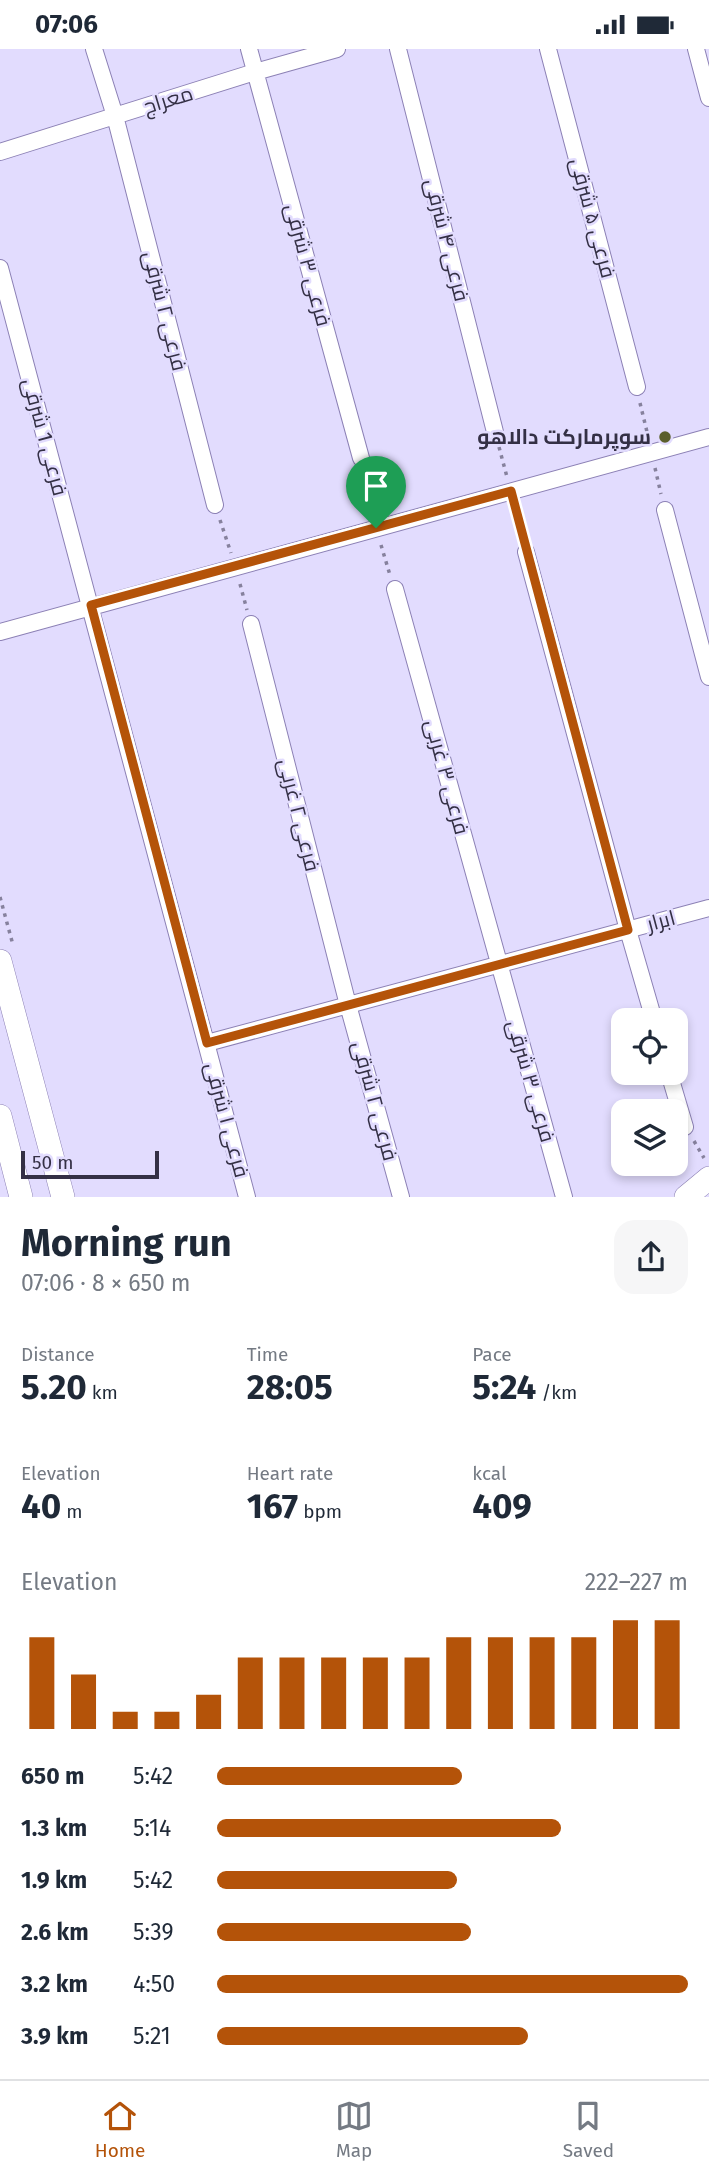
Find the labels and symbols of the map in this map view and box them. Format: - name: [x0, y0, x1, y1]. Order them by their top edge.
- street label: معراج: [140, 80, 196, 121]
- street label: فرعی ۵ شرقی: [565, 155, 621, 281]
- street label: فرعی ۴ شرقی: [419, 176, 475, 304]
- street label: فرعی ۳ شرقی: [279, 201, 337, 329]
- street label: فرعی ۲ شرقی: [138, 248, 192, 374]
- street label: فرعی 1 شرقی: [17, 375, 73, 499]
- place label: سوپرمارکت دالاهو: [477, 424, 651, 452]
- marker: سوپرمارکت دالاهو: [657, 429, 673, 445]
- pin: [346, 456, 406, 528]
- street label: فرعی ۳ غربی: [419, 717, 475, 837]
- street label: فرعی ۲ غربی: [272, 756, 326, 874]
- street label: ابرار: [643, 905, 678, 938]
- street label: فرعی ۳ شرقی: [501, 1017, 561, 1145]
- street label: فرعی ۲ شرقی: [347, 1038, 403, 1164]
- street label: فرعی ۱ شرقی: [199, 1060, 255, 1180]
- scale bar: [21, 1148, 159, 1180]

